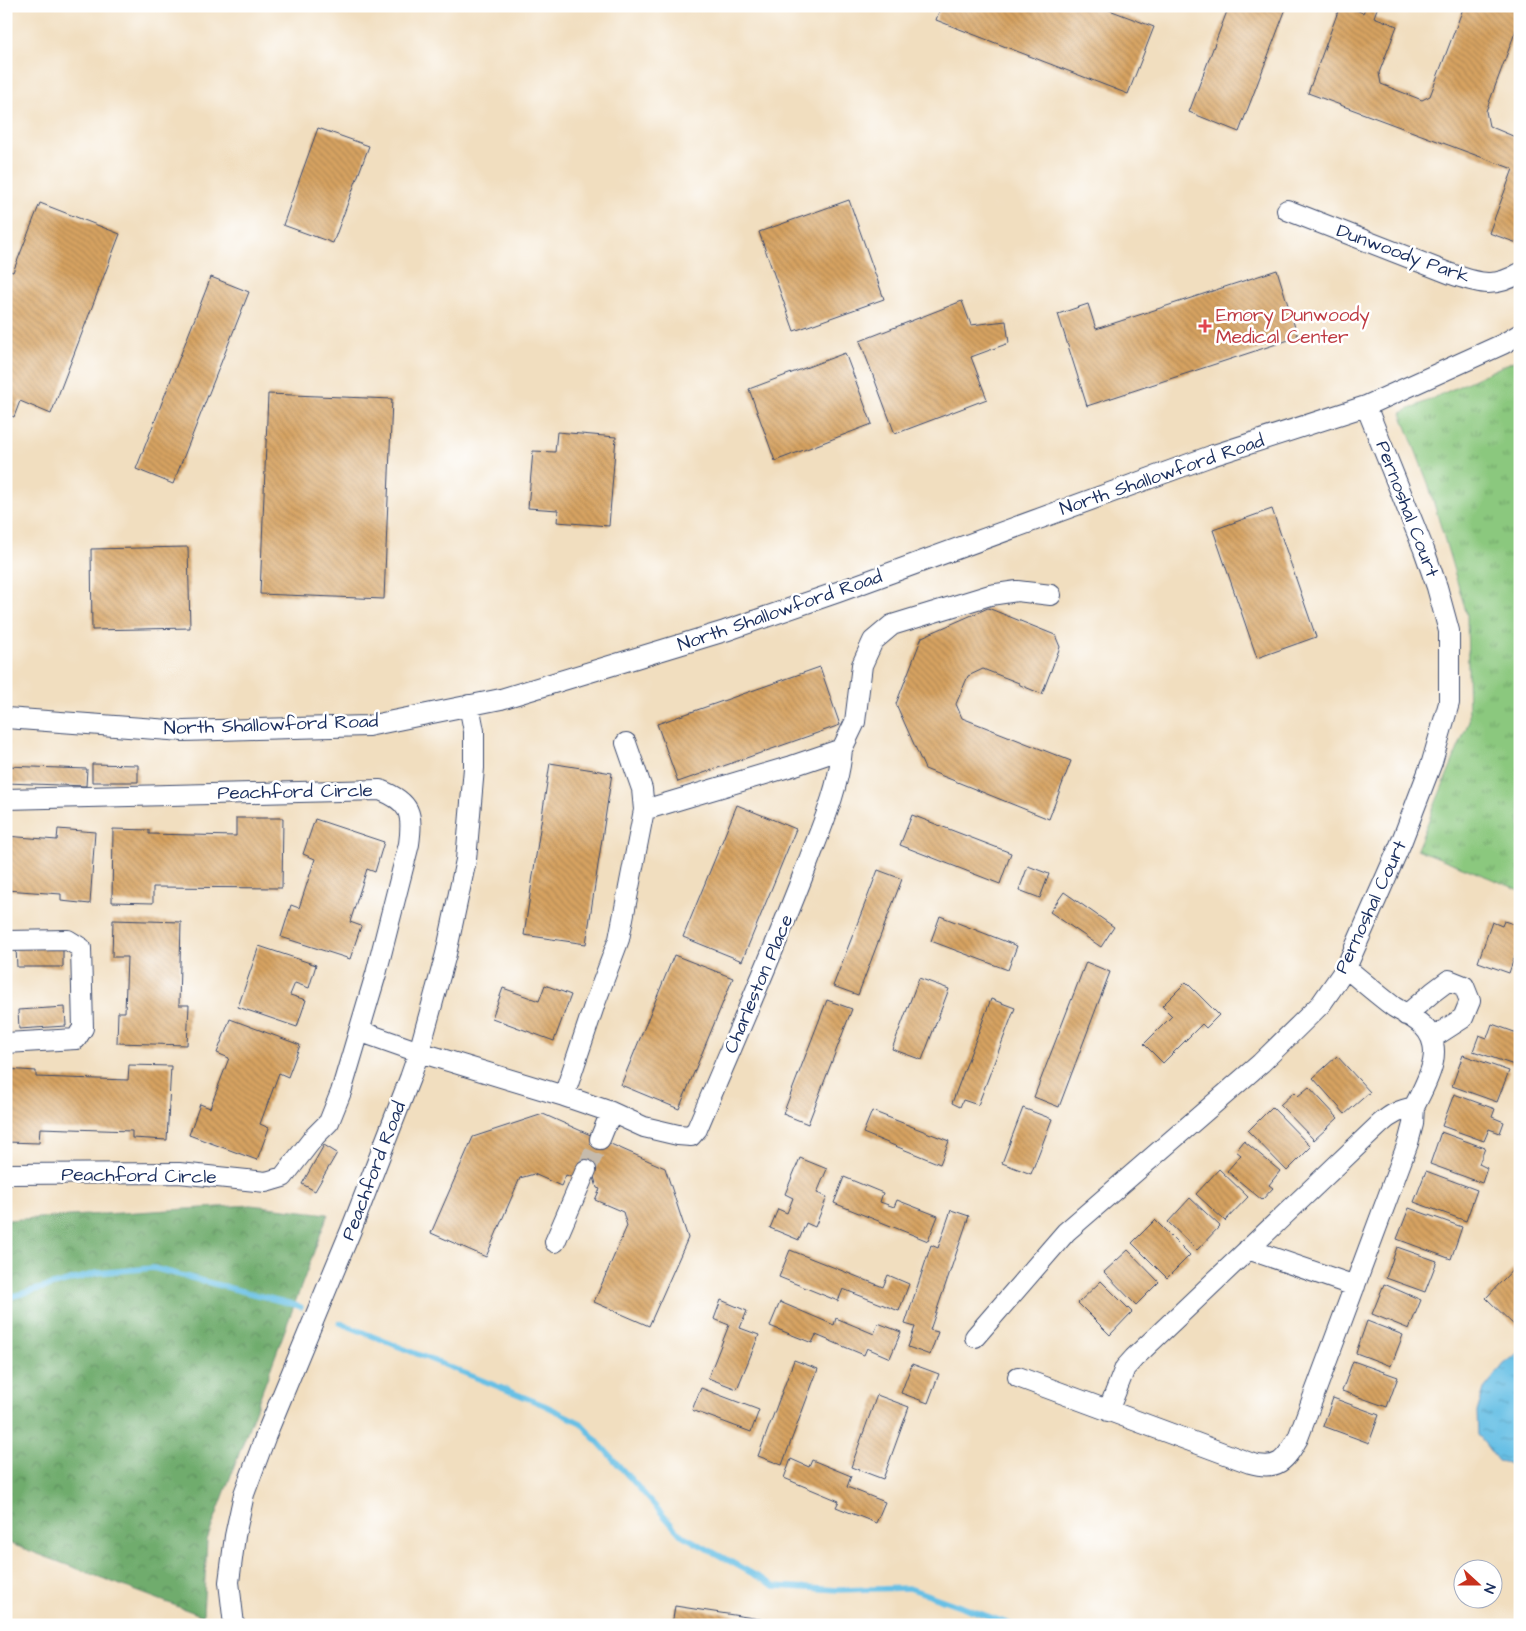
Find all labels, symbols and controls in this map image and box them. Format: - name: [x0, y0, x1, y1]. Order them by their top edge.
- street label: Dunwoody Park: [1332, 217, 1474, 292]
- place label: Emory Dunwoody Medical Center: [1216, 302, 1370, 351]
- marker: Emory Dunwoody Medical Center: [1198, 319, 1212, 333]
- street label: North Shallowford Road: [1056, 427, 1268, 523]
- street label: Pernoshal Court: [1369, 437, 1446, 581]
- street label: North Shallowford Road: [674, 563, 886, 659]
- street label: North Shallowford Road: [163, 708, 379, 742]
- street label: Peachford Circle: [217, 777, 373, 807]
- street label: Pernoshal Court: [1328, 836, 1414, 978]
- street label: Charleston Place: [718, 910, 800, 1058]
- street label: Peachford Road: [335, 1097, 413, 1244]
- street label: Peachford Circle: [61, 1161, 217, 1191]
- north arrow: [1454, 1558, 1504, 1608]
- text: N: [1478, 1581, 1500, 1596]

